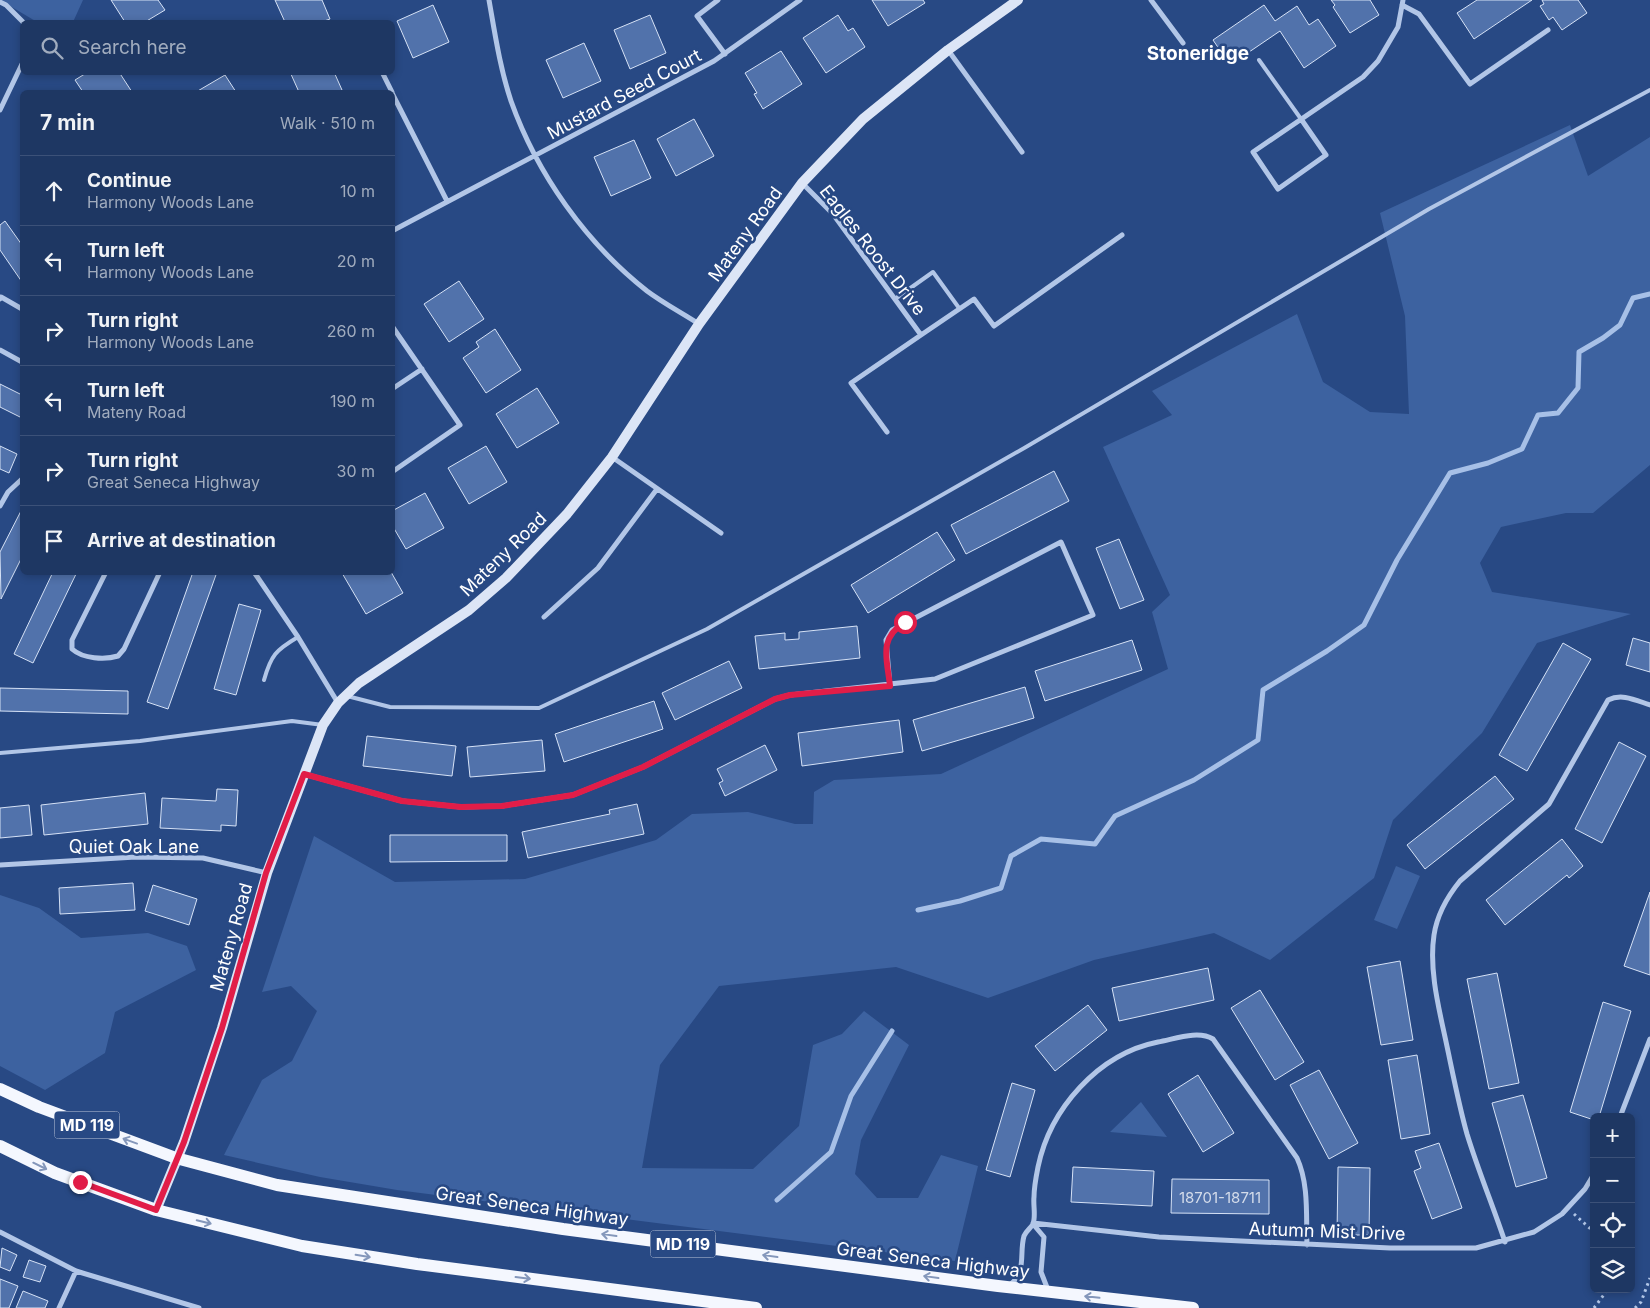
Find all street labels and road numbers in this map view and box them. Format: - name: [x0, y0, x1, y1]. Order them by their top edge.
- street label: Mustard Seed Court: [543, 44, 705, 143]
- street label: Eagles Roost Drive: [816, 181, 930, 319]
- street label: Mateny Road: [704, 183, 786, 285]
- street label: Mateny Road: [456, 508, 550, 600]
- street label: Quiet Oak Lane: [69, 836, 199, 857]
- street label: Mateny Road: [206, 880, 256, 994]
- road number: MD 119: [54, 1112, 120, 1138]
- street label: Great Seneca Highway: [434, 1182, 630, 1230]
- street label: Autumn Mist Drive: [1248, 1218, 1406, 1244]
- road number: MD 119: [650, 1230, 716, 1258]
- street label: Great Seneca Highway: [835, 1238, 1031, 1282]

